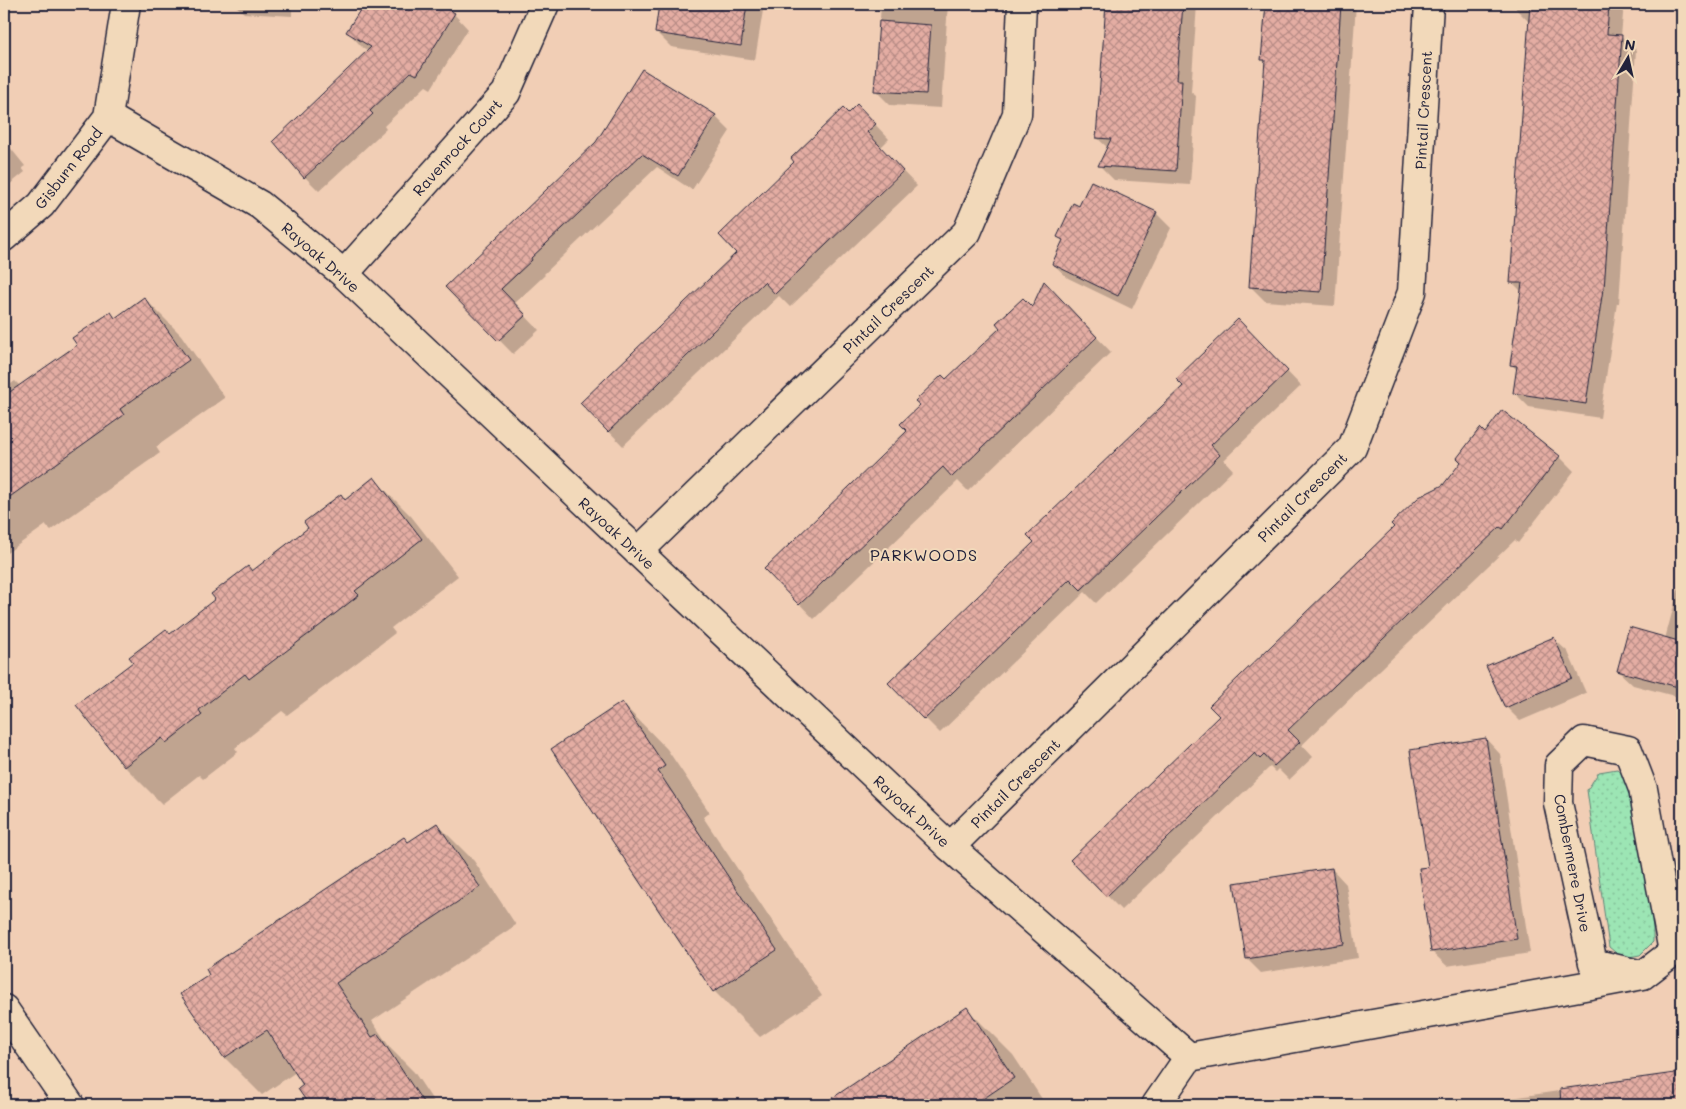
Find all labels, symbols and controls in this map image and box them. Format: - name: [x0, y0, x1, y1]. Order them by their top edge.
- north arrow: [1604, 32, 1654, 82]
- text: N: [1623, 34, 1637, 55]
- street label: Pintail Crescent: [1410, 50, 1436, 170]
- street label: Ravenrock Court: [408, 94, 506, 200]
- street label: Gisburn Road: [30, 123, 106, 213]
- street label: Rayoak Drive: [278, 217, 364, 297]
- street label: Pintail Crescent: [838, 260, 938, 358]
- street label: Pintail Crescent: [1253, 448, 1351, 546]
- street label: Rayoak Drive: [575, 492, 659, 574]
- district label: PARKWOODS: [870, 544, 978, 565]
- street label: Pintail Crescent: [966, 734, 1064, 832]
- street label: Rayoak Drive: [870, 770, 954, 852]
- street label: Combermere Drive: [1550, 792, 1596, 934]

